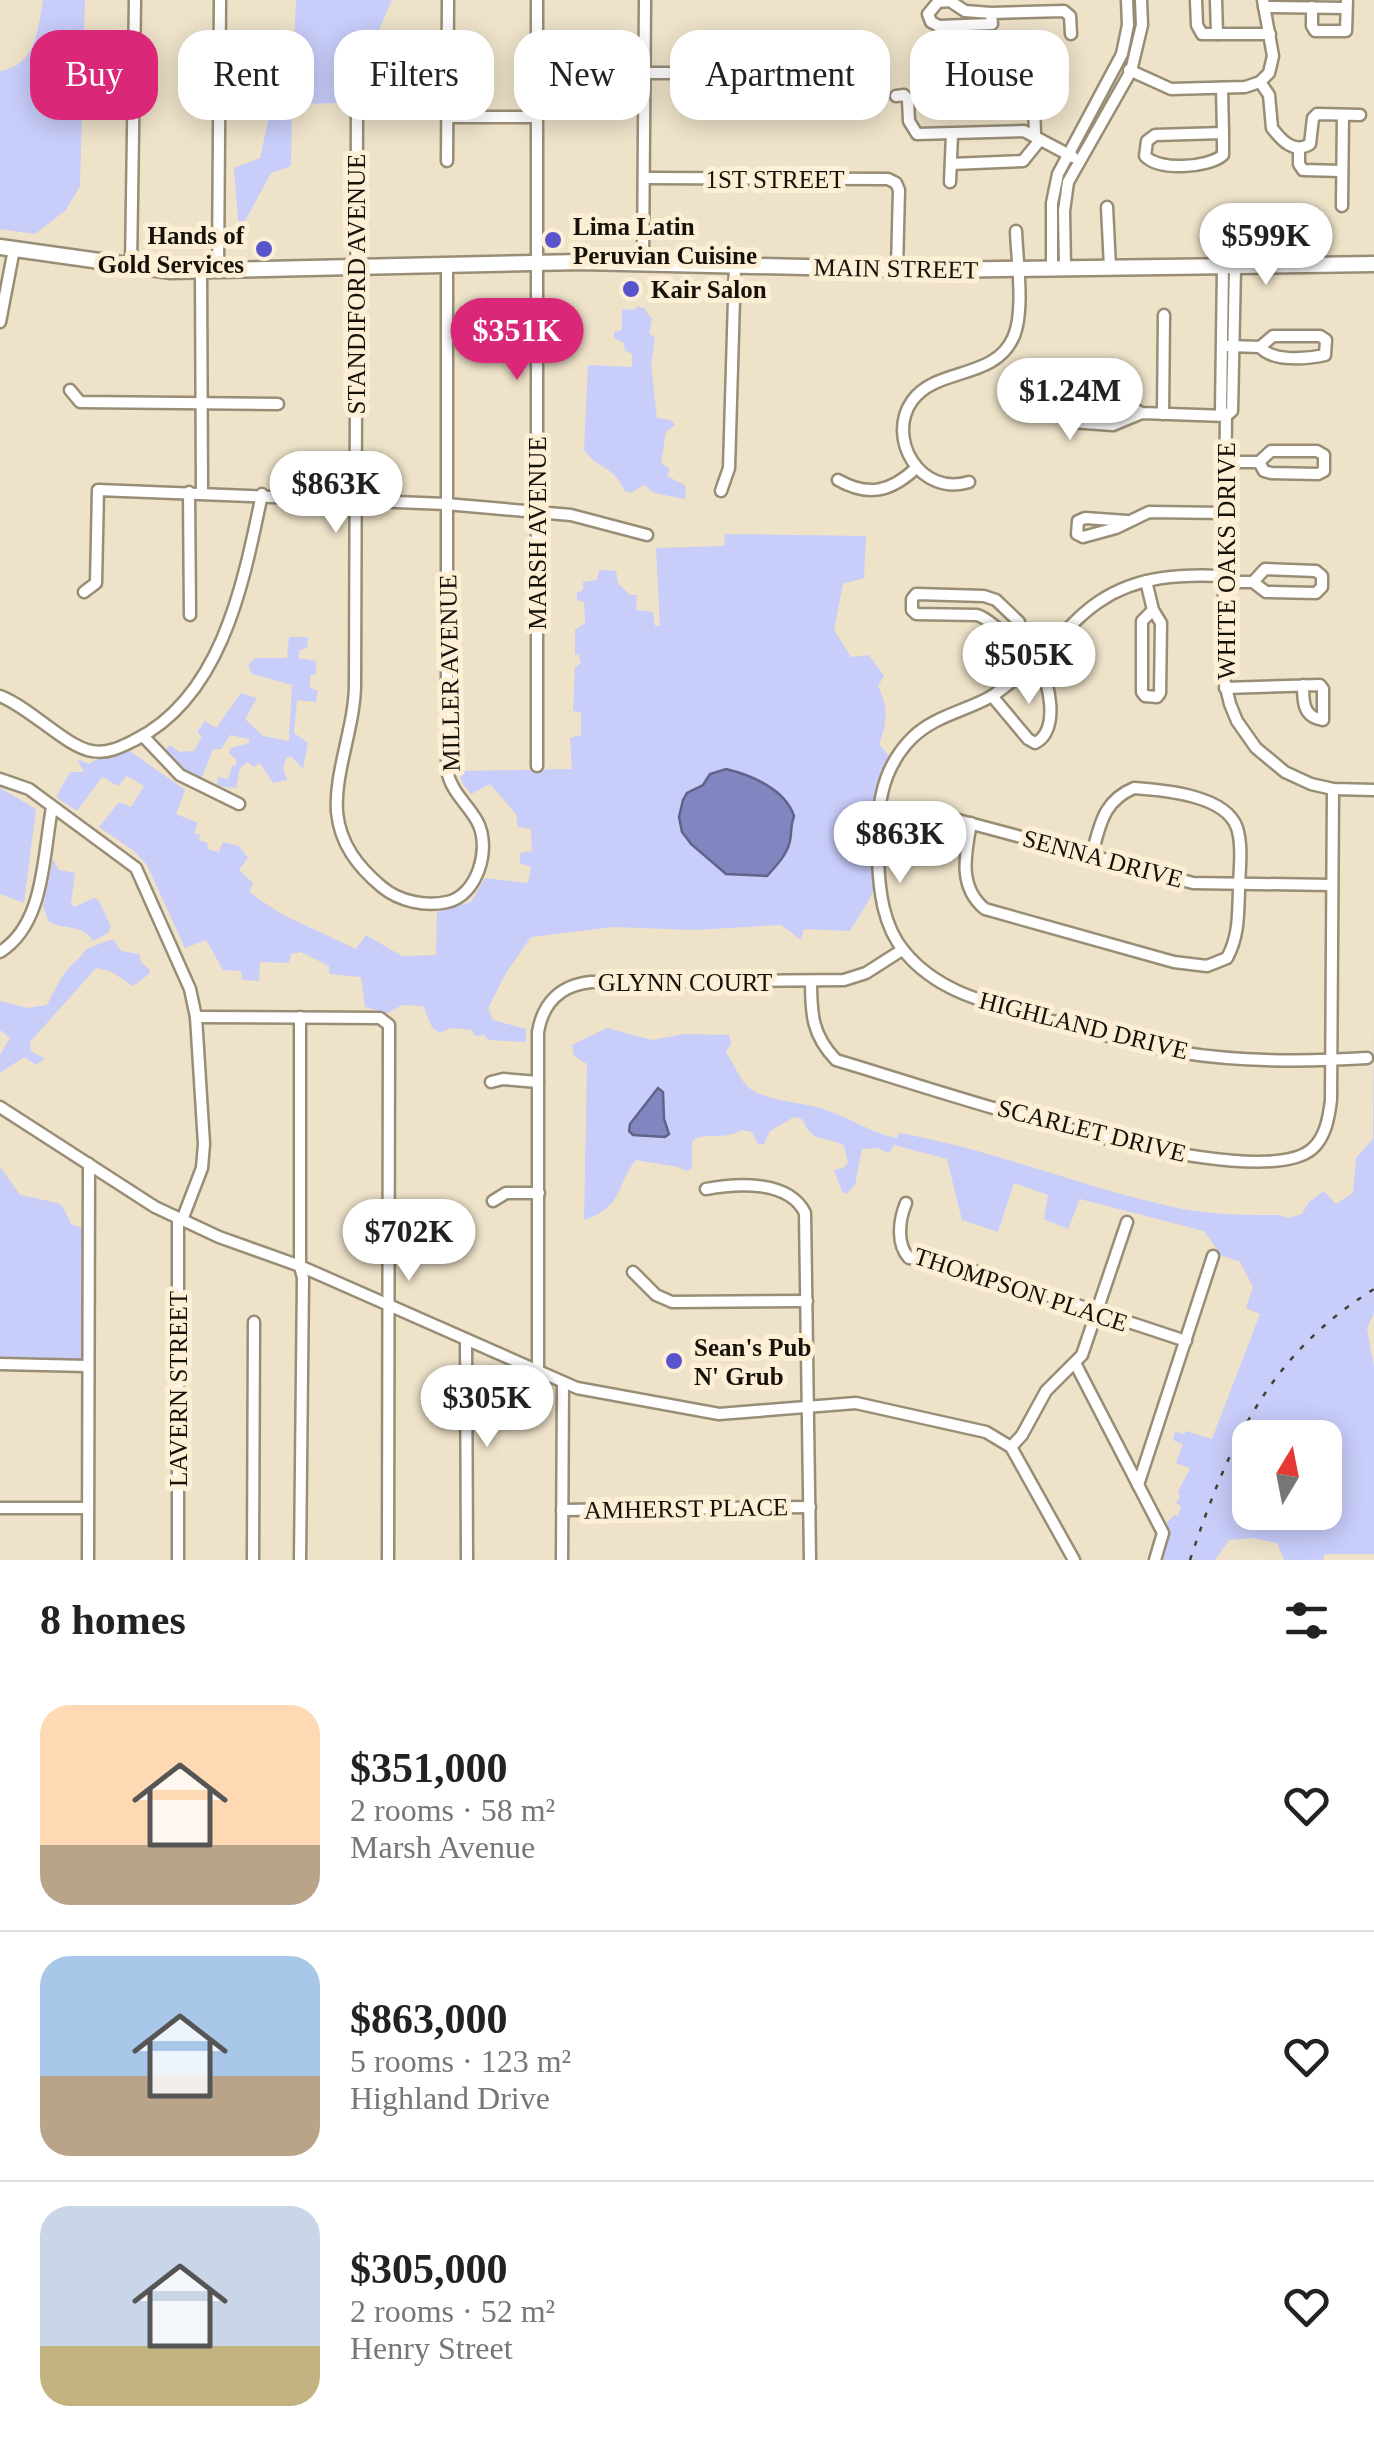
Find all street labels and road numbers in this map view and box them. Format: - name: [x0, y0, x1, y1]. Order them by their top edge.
- street label: STANDIFORD AVENUE: [343, 154, 370, 414]
- street label: 1ST STREET: [705, 166, 845, 193]
- street label: MAIN STREET: [813, 254, 979, 283]
- street label: MARSH AVENUE: [524, 436, 551, 630]
- street label: WHITE OAKS DRIVE: [1213, 442, 1240, 680]
- street label: MILLER AVENUE: [434, 574, 465, 772]
- street label: SENNA DRIVE: [1020, 824, 1186, 893]
- street label: GLYNN COURT: [598, 969, 772, 996]
- street label: HIGHLAND DRIVE: [977, 986, 1191, 1065]
- street label: SCARLET DRIVE: [995, 1094, 1189, 1167]
- street label: THOMPSON PLACE: [911, 1242, 1131, 1337]
- street label: LAVERN STREET: [165, 1291, 192, 1487]
- street label: AMHERST PLACE: [584, 1493, 788, 1524]

